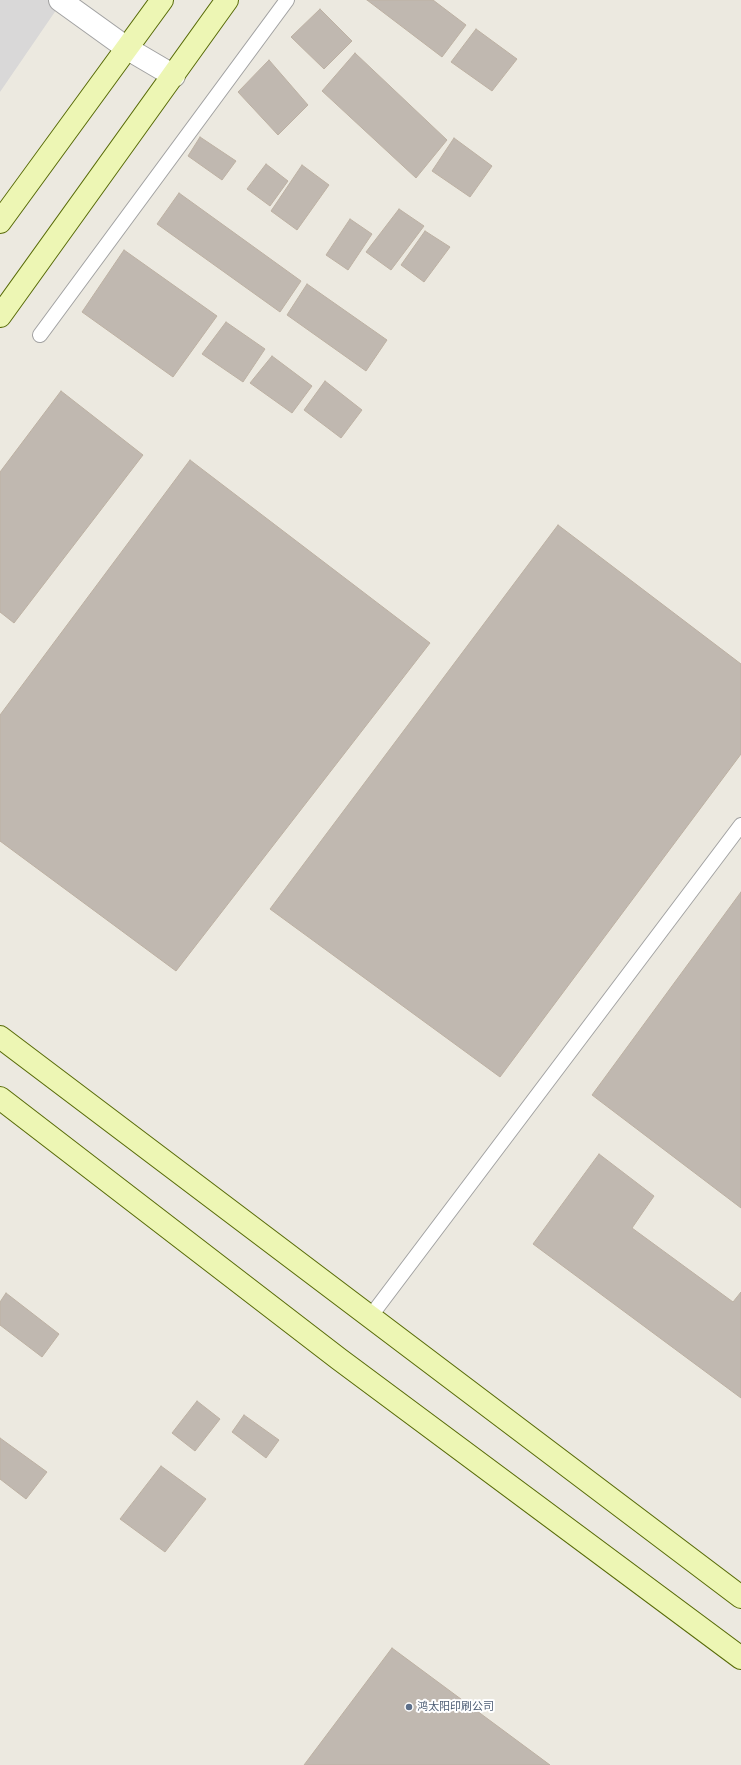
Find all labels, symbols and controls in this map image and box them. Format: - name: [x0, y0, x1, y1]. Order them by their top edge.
- place label: 鸿太阳印刷公司: [417, 1700, 494, 1714]
- marker: 鸿太阳印刷公司: [404, 1702, 414, 1712]

